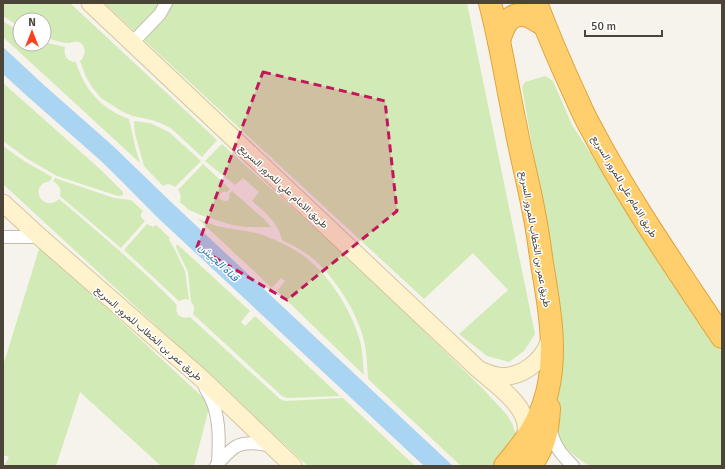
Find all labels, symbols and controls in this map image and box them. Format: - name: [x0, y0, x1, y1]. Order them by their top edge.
- north arrow: [12, 12, 52, 52]
- scale bar: [585, 12, 662, 38]
- text: N: [28, 16, 36, 29]
- text: 50 m: [591, 19, 616, 34]
- street label: طريق الامام علي للمرور السريع: [587, 133, 660, 241]
- street label: طريق الامام علي للمرور السريع: [235, 142, 331, 233]
- street label: طريق عمر بن الخطاب للمرور السريع: [517, 170, 553, 309]
- water label: قناة الجيش: [196, 241, 242, 285]
- street label: طريق عمر بن الخطاب للمرور السريع: [92, 284, 205, 384]

